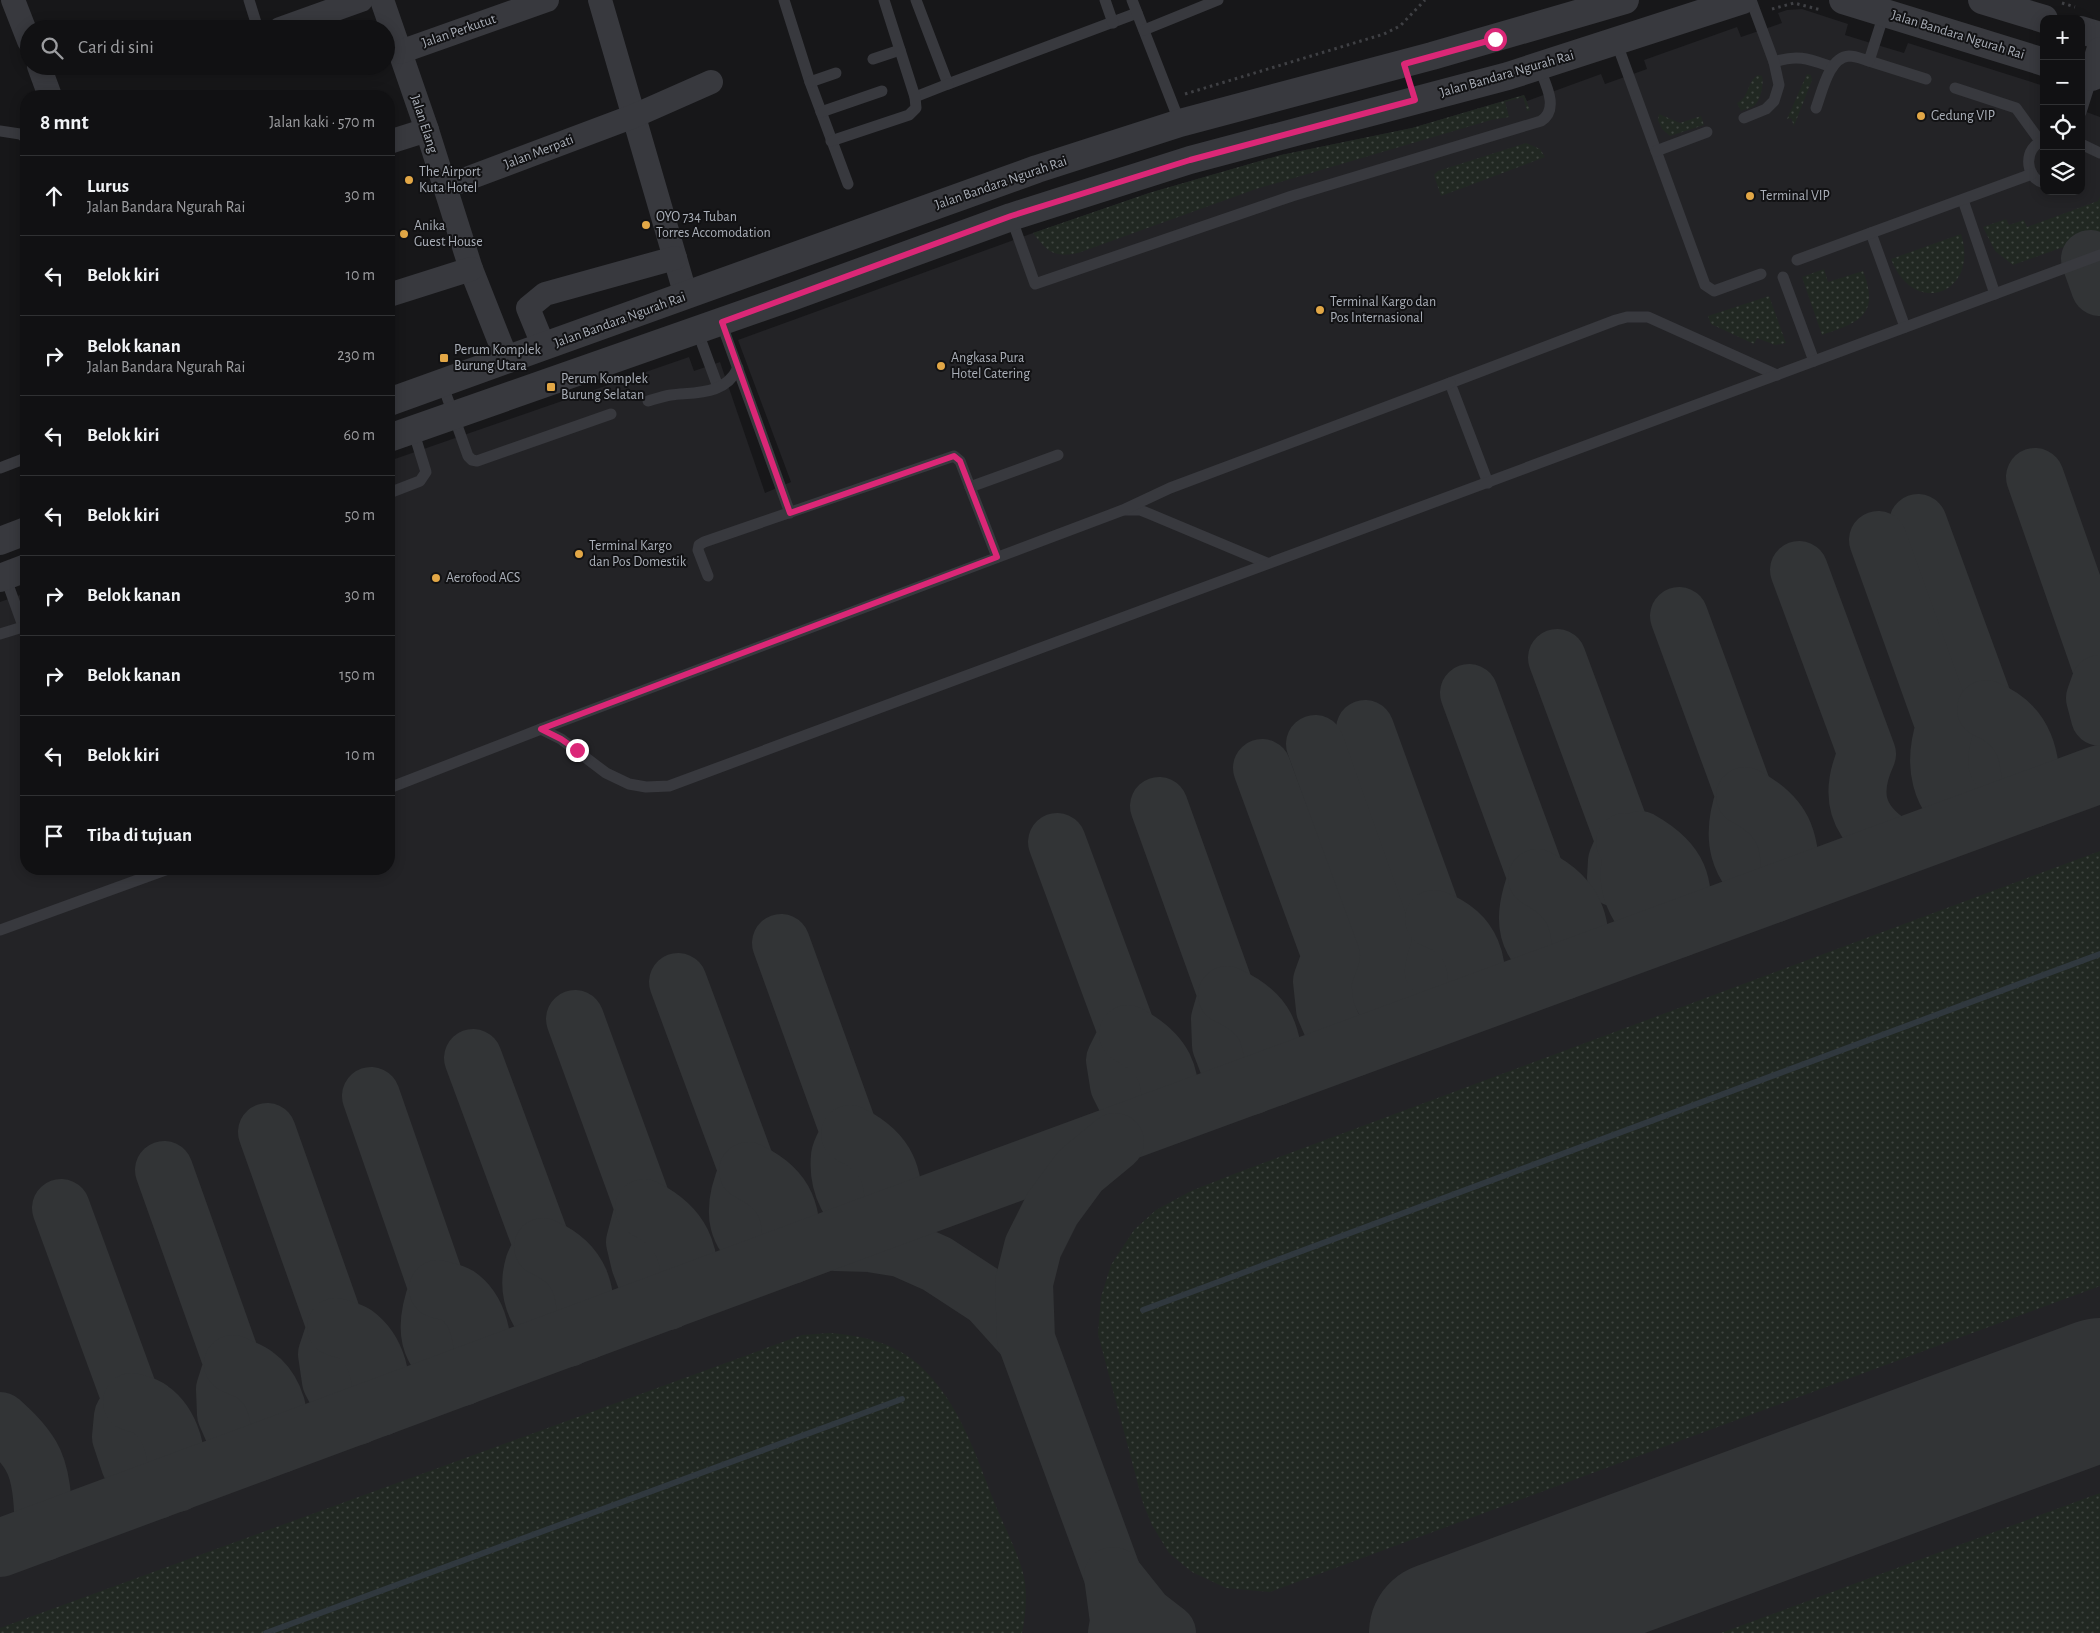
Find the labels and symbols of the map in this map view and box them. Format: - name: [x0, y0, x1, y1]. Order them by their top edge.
- street label: Jalan Bandara Ngurah Rai: [1890, 8, 2026, 62]
- street label: Jalan Perkutut: [420, 12, 498, 50]
- route start: [1484, 28, 1507, 51]
- street label: Jalan Bandara Ngurah Rai: [1439, 48, 1575, 100]
- street label: Jalan Elang: [408, 93, 440, 155]
- place label: Gedung VIP: [1931, 109, 1995, 123]
- marker: Gedung VIP: [1915, 110, 1927, 122]
- street label: Jalan Merpati: [502, 132, 576, 172]
- street label: Jalan Bandara Ngurah Rai: [933, 154, 1069, 212]
- place label: The Airport Kuta Hotel: [419, 165, 481, 195]
- marker: The Airport Kuta Hotel: [403, 174, 415, 186]
- place label: Terminal VIP: [1760, 189, 1830, 203]
- marker: Terminal VIP: [1744, 190, 1756, 202]
- place label: OYO 734 Tuban Torres Accomodation: [656, 210, 771, 240]
- place label: Anika Guest House: [414, 219, 483, 249]
- marker: OYO 734 Tuban Torres Accomodation: [640, 219, 652, 231]
- marker: Anika Guest House: [398, 228, 410, 240]
- street label: Jalan Bandara Ngurah Rai: [553, 290, 687, 350]
- place label: Terminal Kargo dan Pos Internasional: [1330, 295, 1436, 325]
- marker: Terminal Kargo dan Pos Internasional: [1314, 304, 1326, 316]
- place label: Perum Komplek Burung Utara: [454, 343, 541, 373]
- place label: Angkasa Pura Hotel Catering: [951, 351, 1030, 381]
- marker: Perum Komplek Burung Utara: [438, 352, 450, 364]
- marker: Angkasa Pura Hotel Catering: [935, 360, 947, 372]
- place label: Perum Komplek Burung Selatan: [561, 372, 648, 402]
- marker: Perum Komplek Burung Selatan: [545, 381, 557, 393]
- place label: Terminal Kargo dan Pos Domestik: [589, 539, 687, 569]
- marker: Terminal Kargo dan Pos Domestik: [573, 548, 585, 560]
- place label: Aerofood ACS: [446, 571, 520, 585]
- marker: Aerofood ACS: [430, 572, 442, 584]
- route end: [566, 739, 589, 762]

